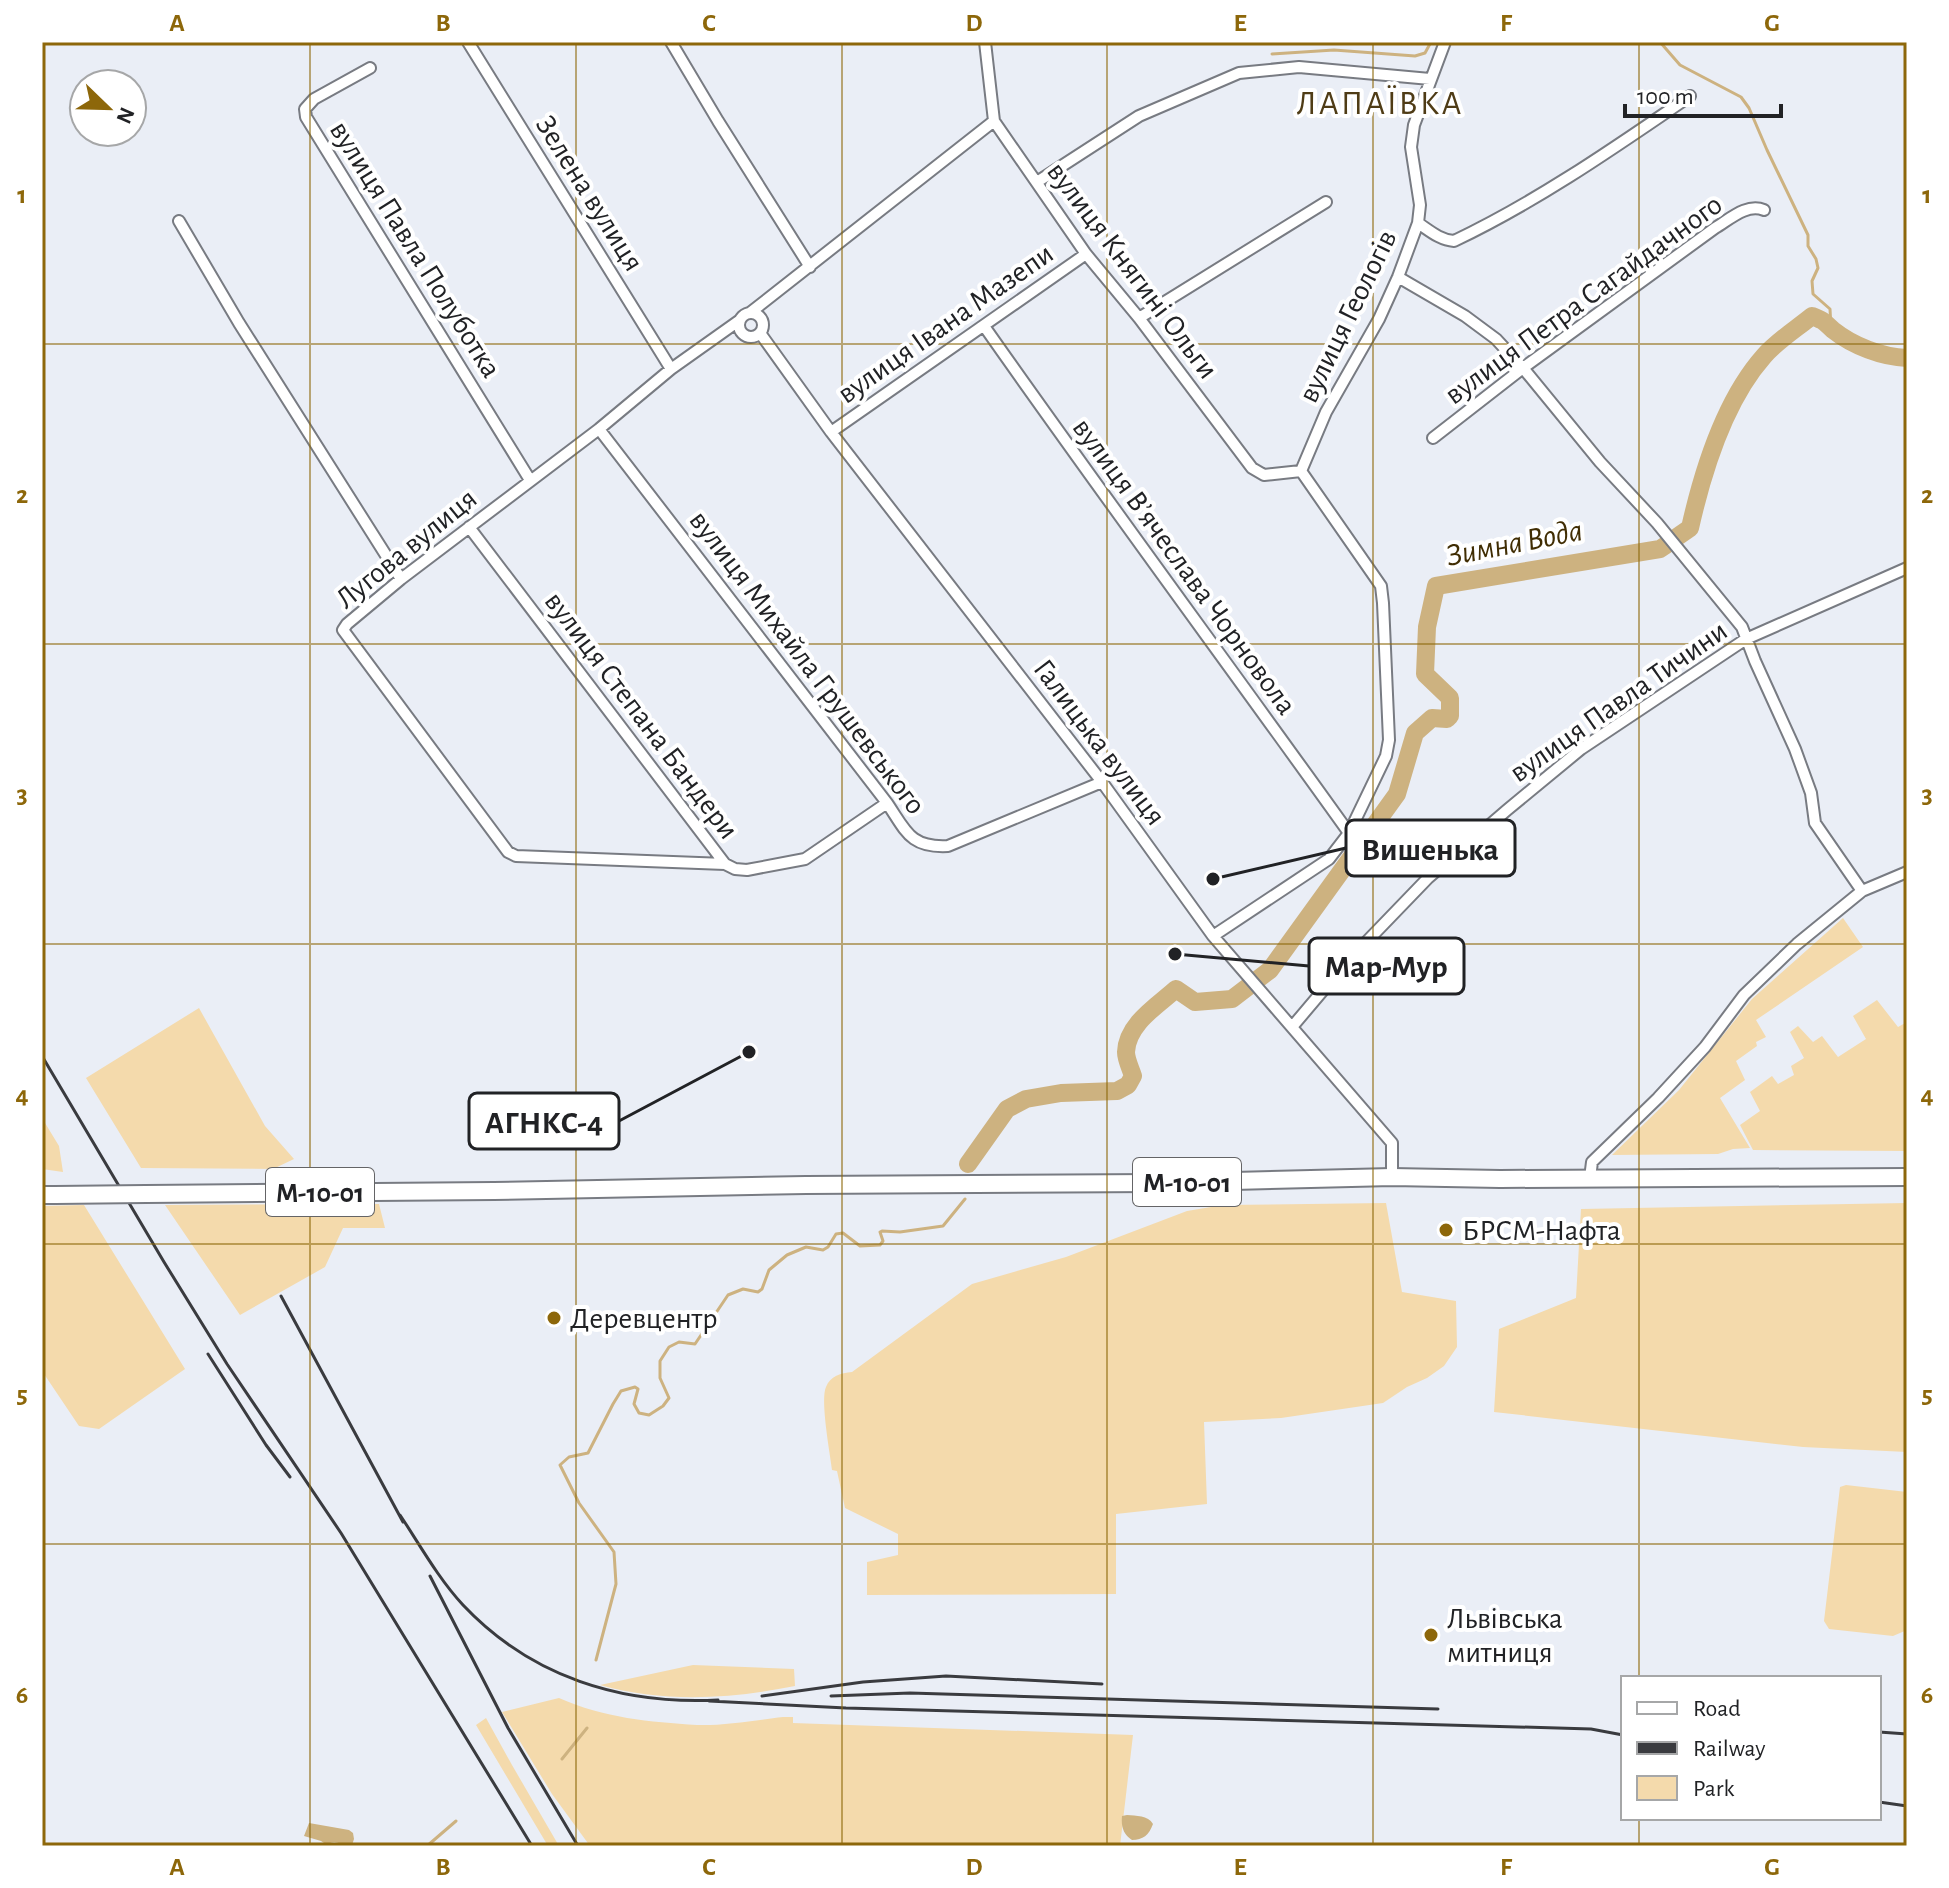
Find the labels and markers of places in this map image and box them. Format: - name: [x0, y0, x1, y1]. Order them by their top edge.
- callout: Вишенька: [1346, 820, 1515, 876]
- callout: Мар-Мур: [1309, 938, 1464, 994]
- callout: АГНКС-4: [469, 1093, 619, 1149]
- place label: БРСМ-Нафта: [1462, 1216, 1621, 1246]
- marker: БРСМ-Нафта: [1437, 1221, 1455, 1239]
- place label: Деревцентр: [570, 1304, 718, 1334]
- marker: Деревцентр: [545, 1309, 563, 1327]
- place label: Львівська митниця: [1447, 1604, 1563, 1668]
- marker: Львівська митниця: [1422, 1626, 1440, 1644]

